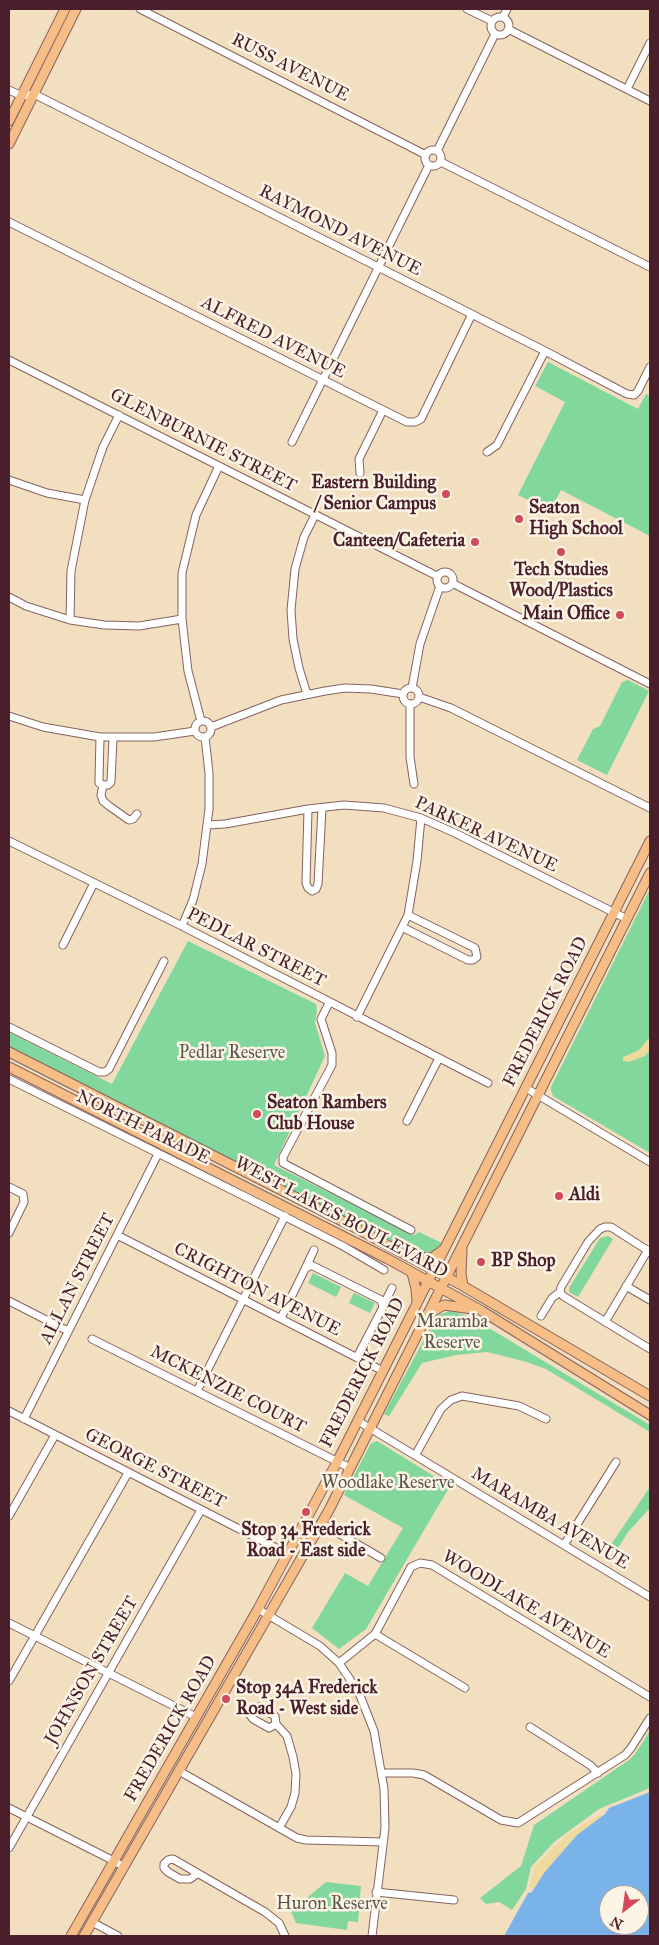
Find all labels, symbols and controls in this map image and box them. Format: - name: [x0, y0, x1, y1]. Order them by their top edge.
- street label: RUSS AVENUE: [228, 29, 352, 107]
- street label: RAYMOND AVENUE: [255, 181, 425, 281]
- street label: ALFRED AVENUE: [197, 292, 349, 384]
- street label: GLENBURNIE STREET: [106, 385, 300, 497]
- place label: Eastern Building / Senior Campus: [311, 473, 436, 516]
- marker: Eastern Building / Senior Campus: [440, 488, 452, 500]
- place label: Seaton High School: [529, 498, 623, 540]
- marker: Seaton High School: [513, 513, 525, 525]
- place label: Canteen/Cafeteria: [333, 531, 465, 553]
- marker: Canteen/Cafeteria: [469, 536, 481, 548]
- marker: Tech Studies Wood/Plastics: [555, 546, 567, 558]
- place label: Tech Studies Wood/Plastics: [509, 560, 613, 602]
- place label: Main Office: [522, 604, 610, 626]
- marker: Main Office: [614, 609, 626, 621]
- street label: PARKER AVENUE: [411, 792, 561, 878]
- street label: PEDLAR STREET: [183, 904, 329, 992]
- street label: FREDERICK ROAD: [499, 933, 593, 1091]
- park label: Pedlar Reserve: [179, 1043, 285, 1065]
- street label: NORTH PARADE: [72, 1086, 214, 1170]
- place label: Seaton Rambers Club House: [267, 1093, 387, 1136]
- marker: Seaton Rambers Club House: [251, 1108, 263, 1120]
- street label: WEST LAKES BOULEVARD: [231, 1153, 451, 1283]
- place label: Aldi: [569, 1185, 600, 1207]
- marker: Aldi: [553, 1190, 565, 1202]
- street label: ALLAN STREET: [36, 1210, 120, 1348]
- street label: CRIGHTON AVENUE: [170, 1238, 344, 1342]
- place label: BP Shop: [491, 1251, 555, 1273]
- marker: BP Shop: [475, 1256, 487, 1268]
- street label: FREDERICK ROAD: [316, 1294, 410, 1452]
- park label: Maramba Reserve: [416, 1312, 488, 1355]
- street label: MCKENZIE COURT: [146, 1341, 310, 1439]
- street label: GEORGE STREET: [81, 1424, 229, 1514]
- street label: MARAMBA AVENUE: [467, 1463, 633, 1575]
- park label: Woodlake Reserve: [322, 1473, 454, 1495]
- marker: Stop 34 Frederick Road - East side: [300, 1506, 312, 1518]
- place label: Stop 34 Frederick Road - East side: [241, 1520, 371, 1562]
- street label: WOODLAKE AVENUE: [438, 1546, 614, 1664]
- street label: JOHNSON STREET: [41, 1593, 143, 1749]
- street label: FREDERICK ROAD: [120, 1652, 222, 1806]
- place label: Stop 34A Frederick Road - West side: [236, 1678, 378, 1720]
- marker: Stop 34A Frederick Road - West side: [220, 1693, 232, 1705]
- north arrow: [599, 1885, 649, 1935]
- park label: Huron Reserve: [276, 1894, 388, 1916]
- text: N: [607, 1912, 626, 1933]

